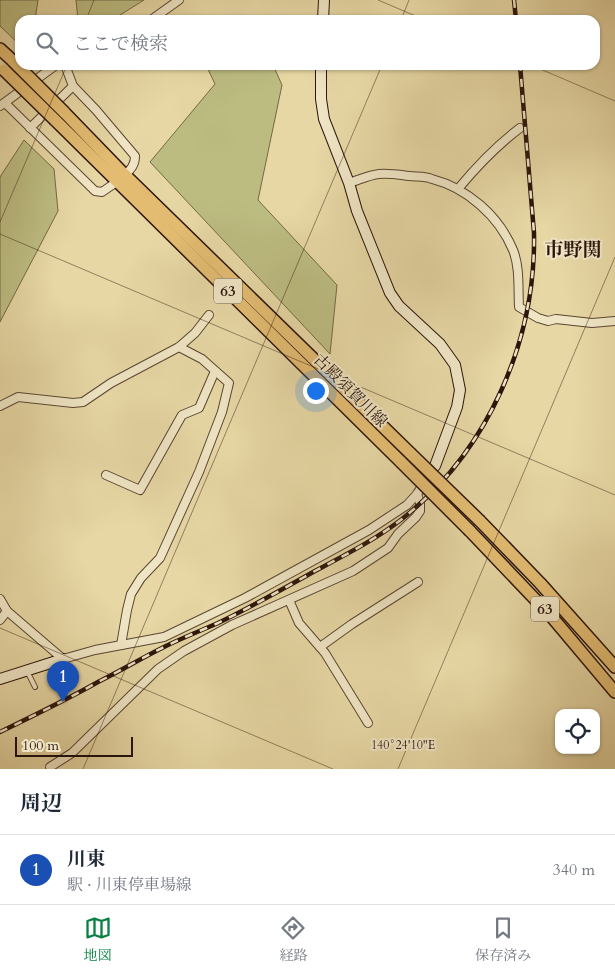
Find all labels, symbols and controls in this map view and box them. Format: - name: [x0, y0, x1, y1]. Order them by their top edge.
- search box: [15, 15, 600, 70]
- icon: search: [33, 29, 61, 57]
- text: ここで検索: [73, 31, 168, 57]
- district label: 市野関: [544, 237, 602, 263]
- road number: 63: [214, 278, 242, 304]
- street label: 古殿須賀川線: [309, 349, 392, 432]
- your location: [303, 378, 329, 404]
- road number: 63: [531, 596, 559, 622]
- pin: 1: [47, 661, 79, 702]
- map controls: [555, 709, 600, 754]
- button: locate: [555, 709, 600, 754]
- scale bar: [15, 734, 132, 757]
- text: 100 m: [22, 736, 59, 755]
- text: 140°24'10"E: [371, 737, 435, 753]
- text: 周辺: [20, 789, 62, 818]
- text: 川東: [67, 846, 105, 872]
- text: 1: [32, 859, 40, 881]
- text: 340 m: [553, 859, 595, 881]
- text: 駅 · 川東停車場線: [67, 874, 192, 896]
- tab: 地図: [84, 914, 112, 965]
- tab: 経路: [279, 914, 307, 965]
- tab: 保存済み: [475, 914, 531, 965]

